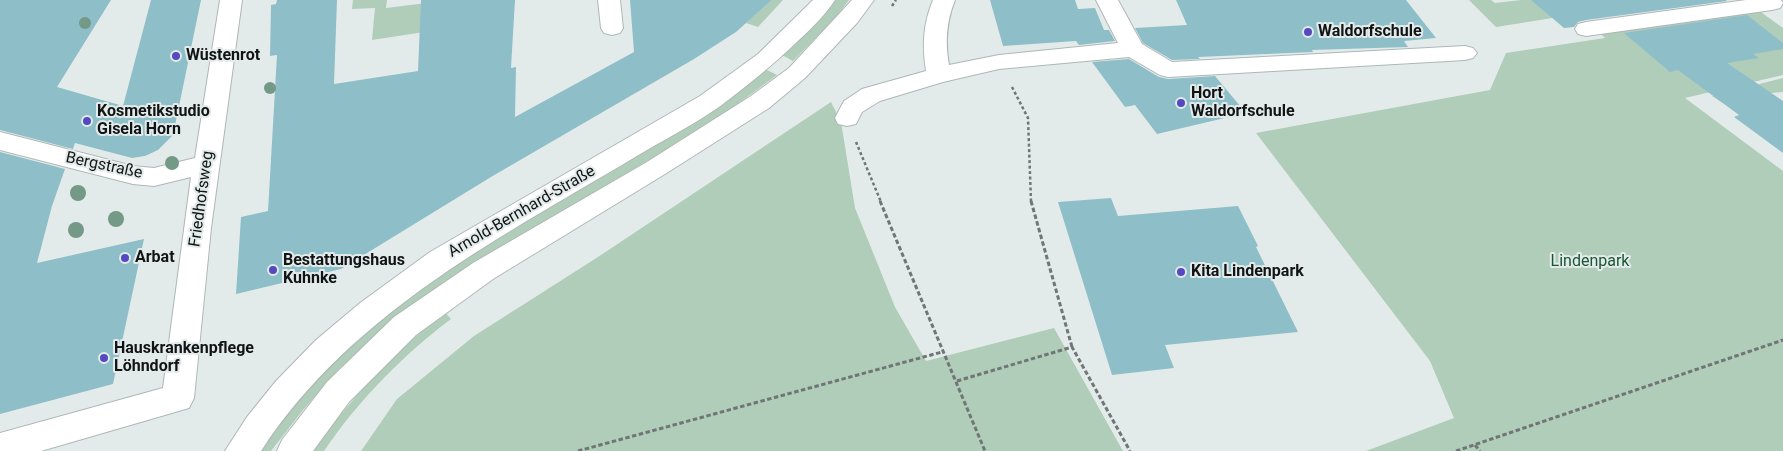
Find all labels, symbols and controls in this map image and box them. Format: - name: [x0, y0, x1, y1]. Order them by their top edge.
- place label: Waldorfschule: [1318, 22, 1422, 42]
- marker: Waldorfschule: [1302, 26, 1314, 38]
- place label: Wüstenrot: [186, 46, 260, 66]
- marker: Wüstenrot: [170, 50, 182, 62]
- place label: Hort Waldorfschule: [1191, 84, 1295, 122]
- marker: Hort Waldorfschule: [1175, 97, 1187, 109]
- place label: Kosmetikstudio Gisela Horn: [97, 102, 210, 140]
- marker: Kosmetikstudio Gisela Horn: [81, 115, 93, 127]
- street label: Bergstraße: [64, 148, 144, 184]
- street label: Friedhofsweg: [186, 150, 218, 248]
- street label: Arnold-Bernhard-Straße: [445, 162, 599, 262]
- place label: Arbat: [135, 248, 175, 268]
- place label: Bestattungshaus Kuhnke: [283, 251, 405, 289]
- marker: Arbat: [119, 252, 131, 264]
- park label: Lindenpark: [1551, 252, 1629, 272]
- place label: Kita Lindenpark: [1191, 262, 1304, 282]
- marker: Bestattungshaus Kuhnke: [267, 264, 279, 276]
- marker: Kita Lindenpark: [1175, 266, 1187, 278]
- place label: Hauskrankenpflege Löhndorf: [114, 339, 254, 377]
- marker: Hauskrankenpflege Löhndorf: [98, 352, 110, 364]

